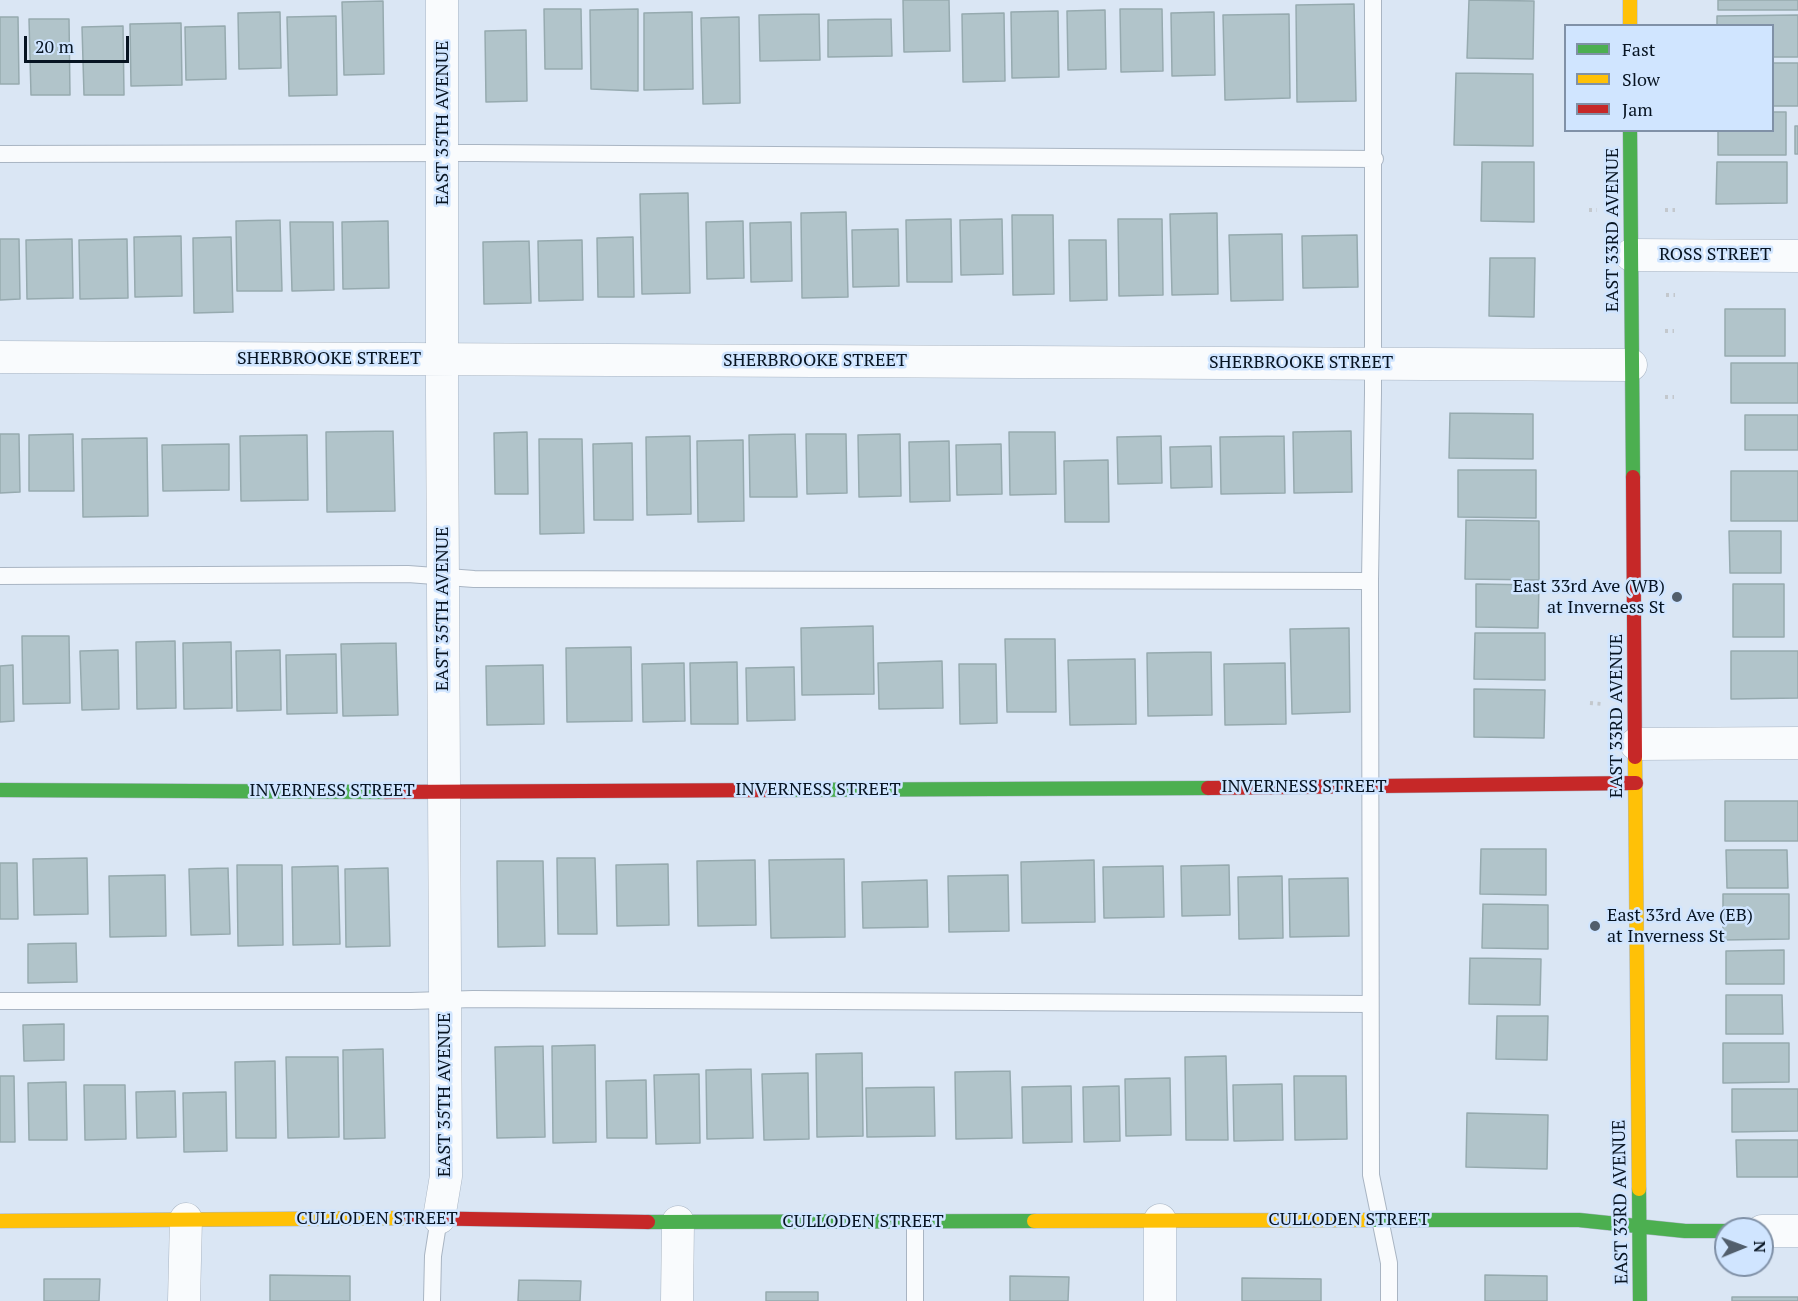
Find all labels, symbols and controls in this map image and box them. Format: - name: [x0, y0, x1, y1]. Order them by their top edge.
- scale bar: [27, 24, 132, 62]
- legend: [1564, 24, 1774, 132]
- text: 20 m: [35, 34, 74, 58]
- text: Fast: [1622, 37, 1655, 61]
- street label: EAST 35TH AVENUE: [432, 41, 454, 205]
- text: Slow: [1622, 67, 1660, 91]
- text: Jam: [1622, 97, 1653, 121]
- street label: EAST 33RD AVENUE: [1602, 148, 1624, 312]
- street label: ROSS STREET: [1659, 244, 1771, 266]
- street label: SHERBROOKE STREET: [237, 348, 421, 370]
- street label: SHERBROOKE STREET: [723, 350, 907, 372]
- street label: SHERBROOKE STREET: [1209, 352, 1393, 374]
- street label: EAST 35TH AVENUE: [432, 527, 454, 691]
- place label: East 33rd Ave (WB) at Inverness St: [1513, 576, 1665, 618]
- marker: East 33rd Ave (WB) at Inverness St: [1670, 590, 1684, 604]
- street label: EAST 33RD AVENUE: [1606, 634, 1628, 798]
- street label: INVERNESS STREET: [1221, 776, 1387, 798]
- street label: INVERNESS STREET: [735, 779, 901, 801]
- street label: INVERNESS STREET: [249, 780, 415, 802]
- place label: East 33rd Ave (EB) at Inverness St: [1607, 905, 1753, 948]
- marker: East 33rd Ave (EB) at Inverness St: [1588, 919, 1602, 933]
- street label: EAST 35TH AVENUE: [434, 1013, 456, 1177]
- street label: EAST 33RD AVENUE: [1609, 1119, 1633, 1285]
- street label: CULLODEN STREET: [296, 1208, 458, 1230]
- street label: CULLODEN STREET: [1268, 1209, 1430, 1231]
- street label: CULLODEN STREET: [782, 1211, 944, 1233]
- north arrow: [1714, 1217, 1774, 1277]
- text: N: [1749, 1240, 1771, 1253]

